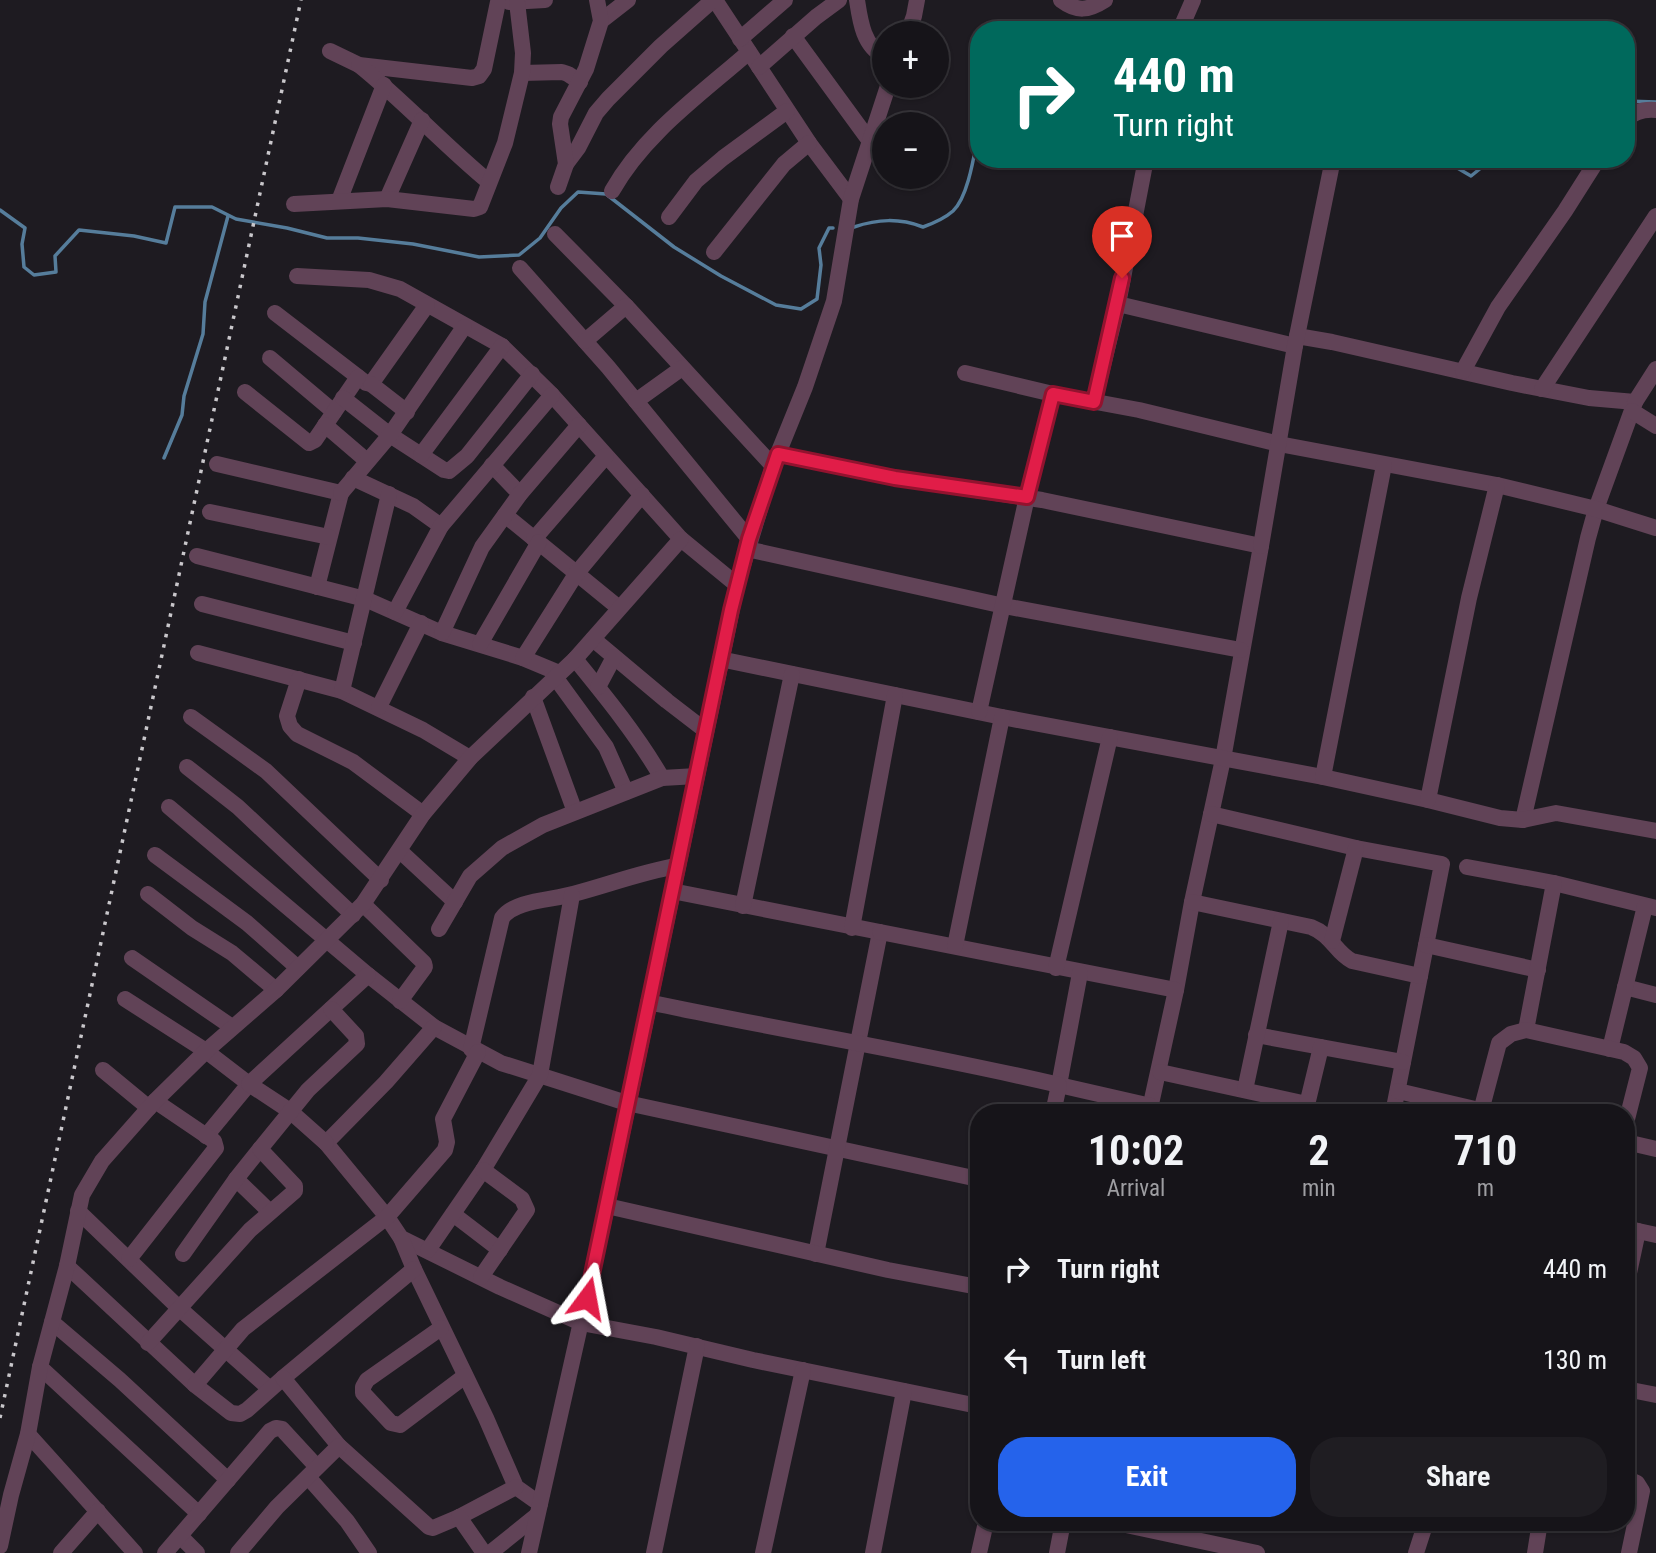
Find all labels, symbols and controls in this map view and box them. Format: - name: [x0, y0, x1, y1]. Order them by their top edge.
- map controls: [872, 21, 949, 189]
- button: +: [872, 21, 949, 98]
- text: 440 m: [1113, 47, 1235, 104]
- icon: right: [998, 49, 1089, 140]
- text: Turn right: [1113, 106, 1234, 144]
- button: −: [872, 112, 949, 189]
- pin: [1092, 206, 1152, 278]
- icon: arrive: [1103, 217, 1141, 255]
- text: 10:02: [1088, 1126, 1184, 1175]
- text: 2: [1308, 1126, 1329, 1175]
- text: 710: [1453, 1126, 1517, 1175]
- text: Arrival: [1107, 1175, 1165, 1202]
- text: min: [1302, 1175, 1336, 1202]
- text: m: [1477, 1175, 1494, 1202]
- icon: right: [998, 1250, 1036, 1288]
- text: Turn right: [1057, 1254, 1159, 1284]
- text: 440 m: [1543, 1254, 1607, 1284]
- position arrow: [550, 1261, 624, 1335]
- icon: left: [998, 1341, 1036, 1379]
- text: Turn left: [1057, 1345, 1146, 1375]
- text: 130 m: [1543, 1345, 1607, 1375]
- button: Exit: [998, 1437, 1296, 1517]
- button: Share: [1310, 1437, 1607, 1517]

